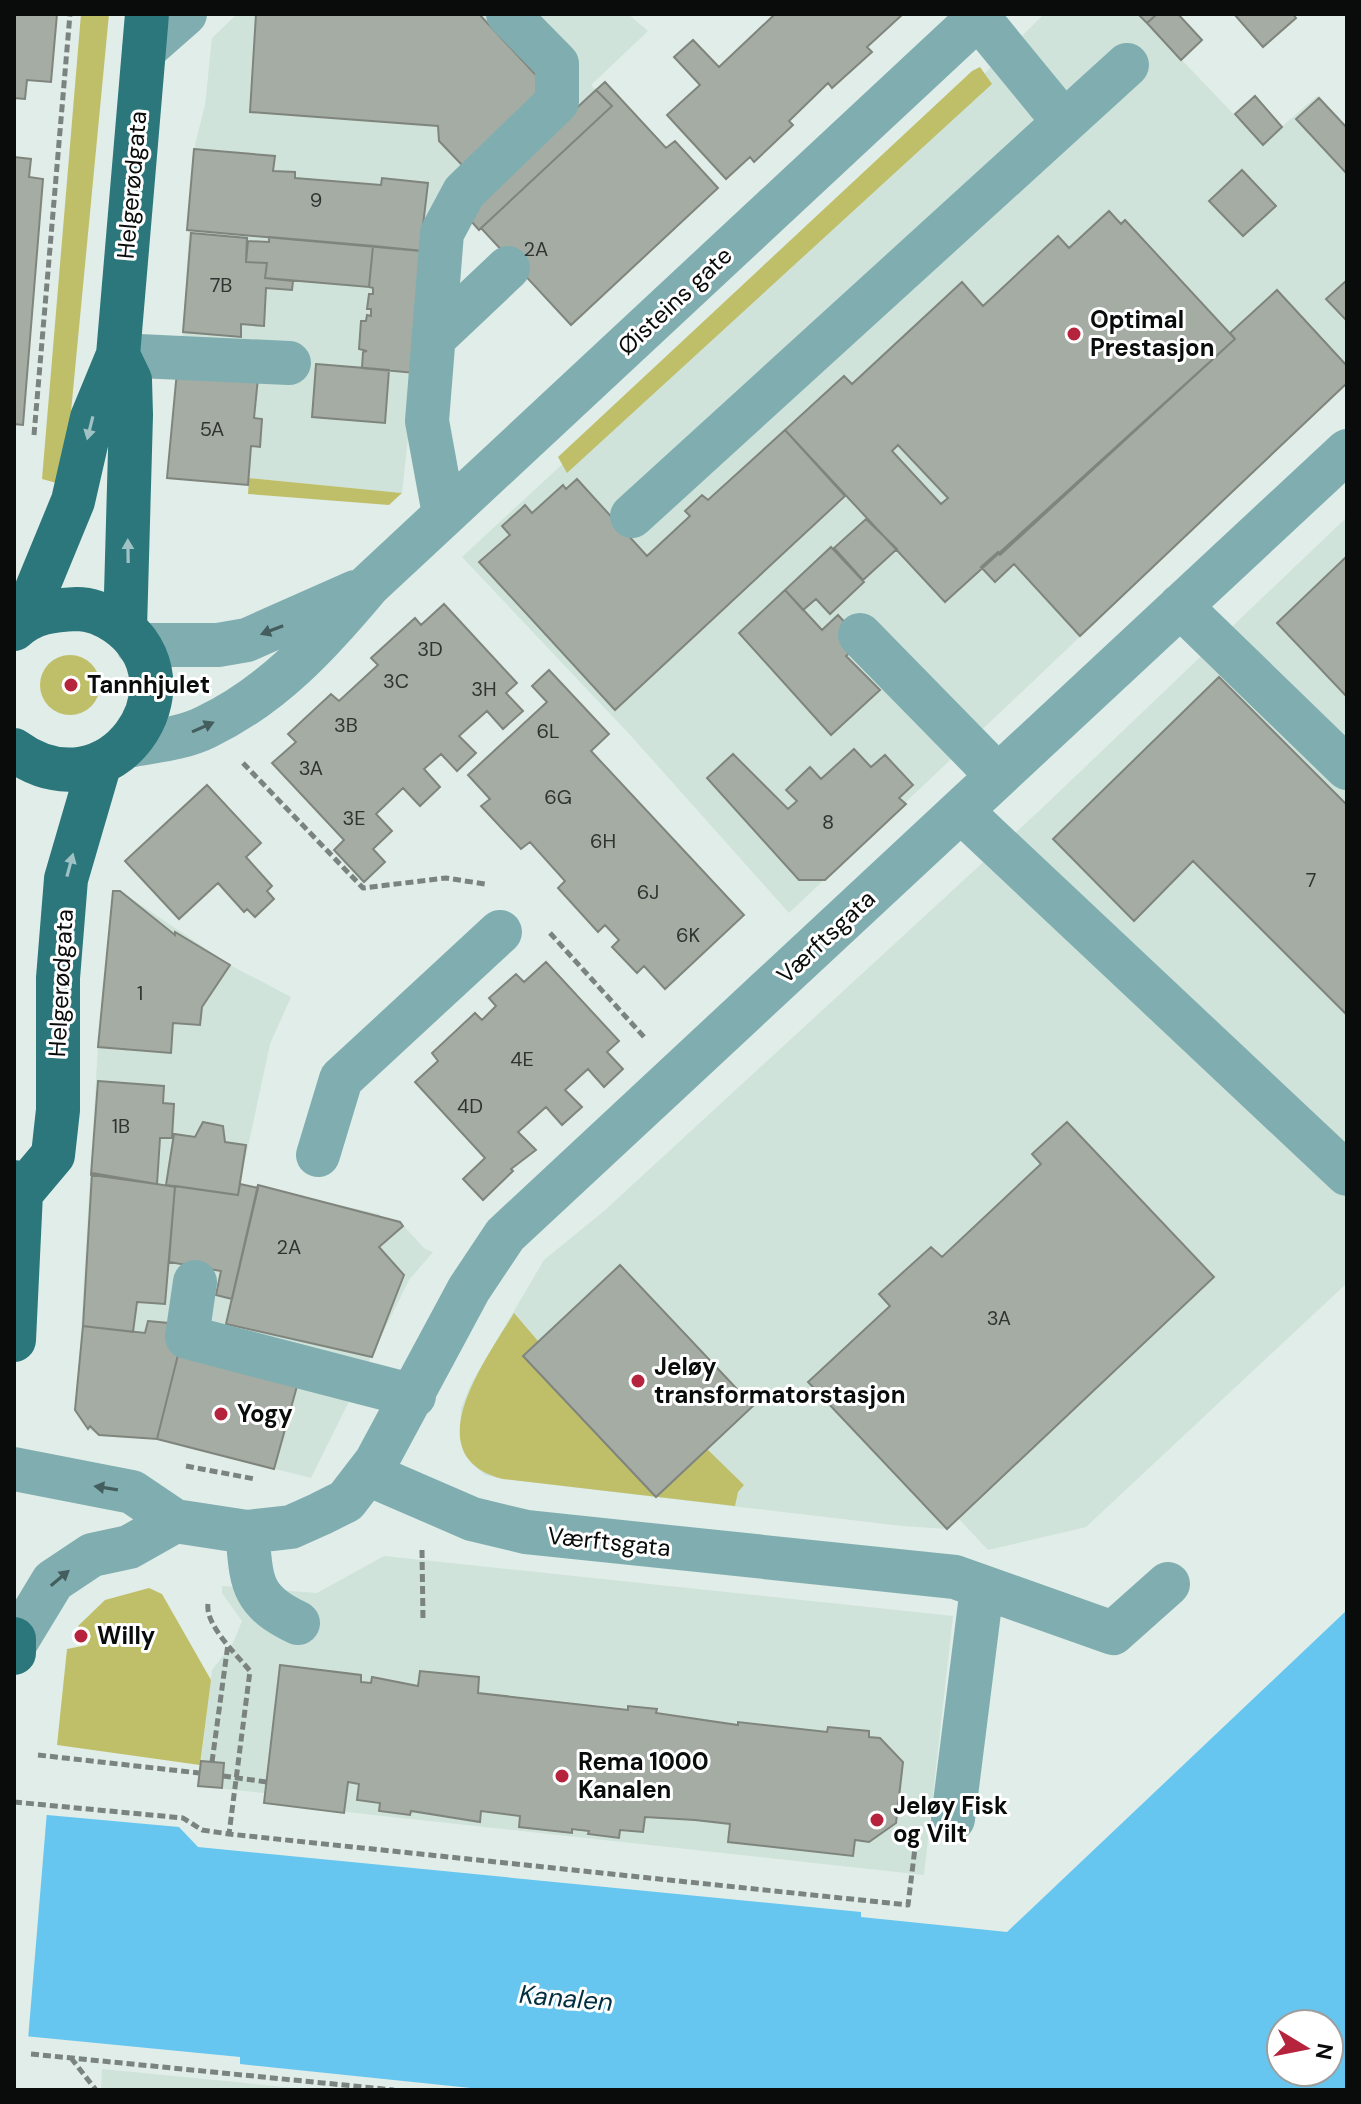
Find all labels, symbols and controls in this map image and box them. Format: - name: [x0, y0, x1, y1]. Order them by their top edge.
- street label: Helgerødgata: [110, 110, 153, 260]
- house number: 9: [310, 187, 322, 213]
- house number: 2A: [524, 236, 548, 262]
- street label: Øisteins gate: [611, 240, 738, 362]
- house number: 7B: [210, 272, 232, 298]
- place label: Optimal Prestasjon: [1090, 304, 1214, 363]
- marker: Optimal Prestasjon: [1065, 325, 1083, 343]
- one-way arrow: [83, 415, 96, 440]
- house number: 5A: [200, 416, 224, 442]
- one-way arrow: [121, 538, 134, 563]
- one-way arrow: [260, 624, 284, 637]
- house number: 3D: [417, 636, 443, 662]
- house number: 3C: [383, 668, 409, 694]
- place label: Tannhjulet: [87, 669, 210, 700]
- marker: Tannhjulet: [62, 676, 80, 694]
- house number: 3H: [471, 676, 497, 702]
- house number: 3B: [334, 712, 358, 738]
- house number: 6L: [536, 718, 560, 744]
- one-way arrow: [191, 720, 215, 734]
- house number: 3A: [299, 755, 323, 781]
- house number: 6G: [544, 784, 572, 810]
- house number: 3E: [342, 805, 366, 831]
- house number: 8: [822, 809, 834, 835]
- house number: 6H: [590, 828, 616, 854]
- one-way arrow: [64, 853, 77, 877]
- house number: 7: [1306, 867, 1316, 893]
- house number: 6J: [637, 879, 659, 905]
- street label: Værftsgata: [770, 883, 881, 990]
- street label: Helgerødgata: [41, 908, 80, 1058]
- house number: 6K: [676, 922, 700, 948]
- house number: 1: [137, 980, 143, 1006]
- house number: 4E: [510, 1046, 534, 1072]
- house number: 4D: [457, 1093, 483, 1119]
- house number: 1B: [112, 1113, 130, 1139]
- house number: 2A: [277, 1234, 301, 1260]
- house number: 3A: [987, 1305, 1011, 1331]
- place label: Jeløy transformatorstasjon: [654, 1351, 905, 1410]
- marker: Jeløy transformatorstasjon: [629, 1372, 647, 1390]
- place label: Yogy: [237, 1398, 293, 1429]
- marker: Yogy: [212, 1405, 230, 1423]
- one-way arrow: [93, 1481, 118, 1494]
- street label: Værftsgata: [546, 1520, 672, 1563]
- one-way arrow: [49, 1570, 69, 1587]
- place label: Willy: [97, 1620, 156, 1651]
- marker: Willy: [72, 1627, 90, 1645]
- place label: Rema 1000 Kanalen: [578, 1746, 709, 1805]
- marker: Rema 1000 Kanalen: [553, 1767, 571, 1785]
- place label: Jeløy Fisk og Vilt: [893, 1790, 1008, 1849]
- marker: Jeløy Fisk og Vilt: [868, 1811, 886, 1829]
- water label: Kanalen: [518, 1977, 614, 2019]
- north arrow: [1265, 2008, 1345, 2088]
- text: N: [1309, 2041, 1340, 2062]

